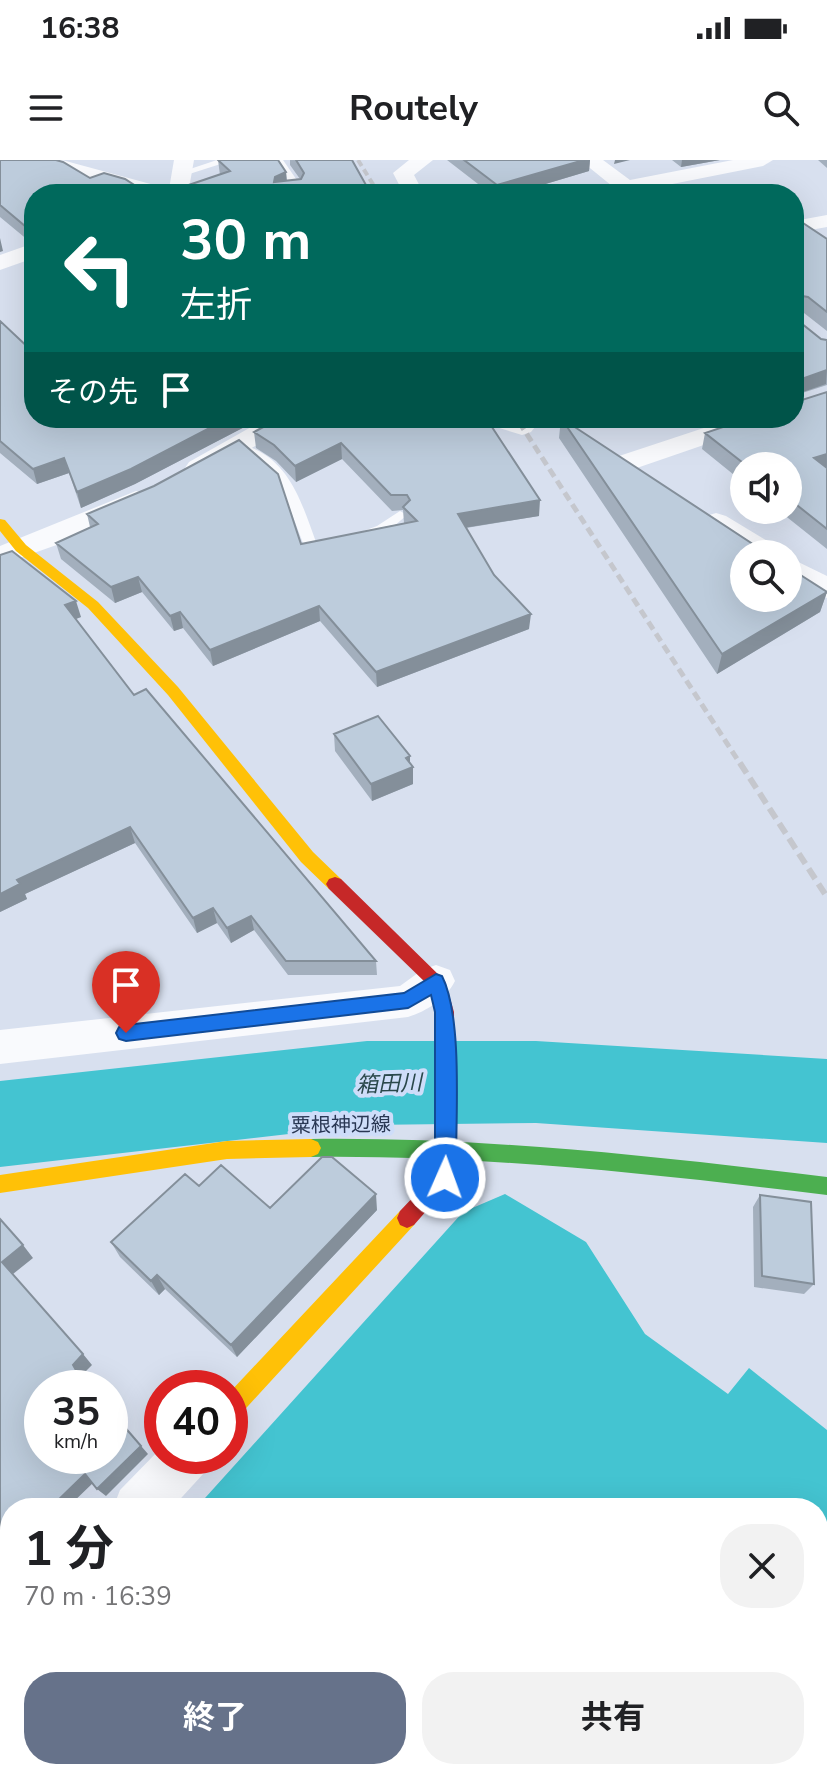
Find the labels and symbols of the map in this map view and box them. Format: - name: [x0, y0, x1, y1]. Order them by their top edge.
- pin: [92, 951, 160, 1033]
- water label: 箱田川: [355, 1068, 424, 1100]
- street label: 粟根神辺線: [291, 1111, 391, 1139]
- position arrow: [403, 1136, 487, 1220]
- speed limit sign: 40: [144, 1370, 248, 1474]

